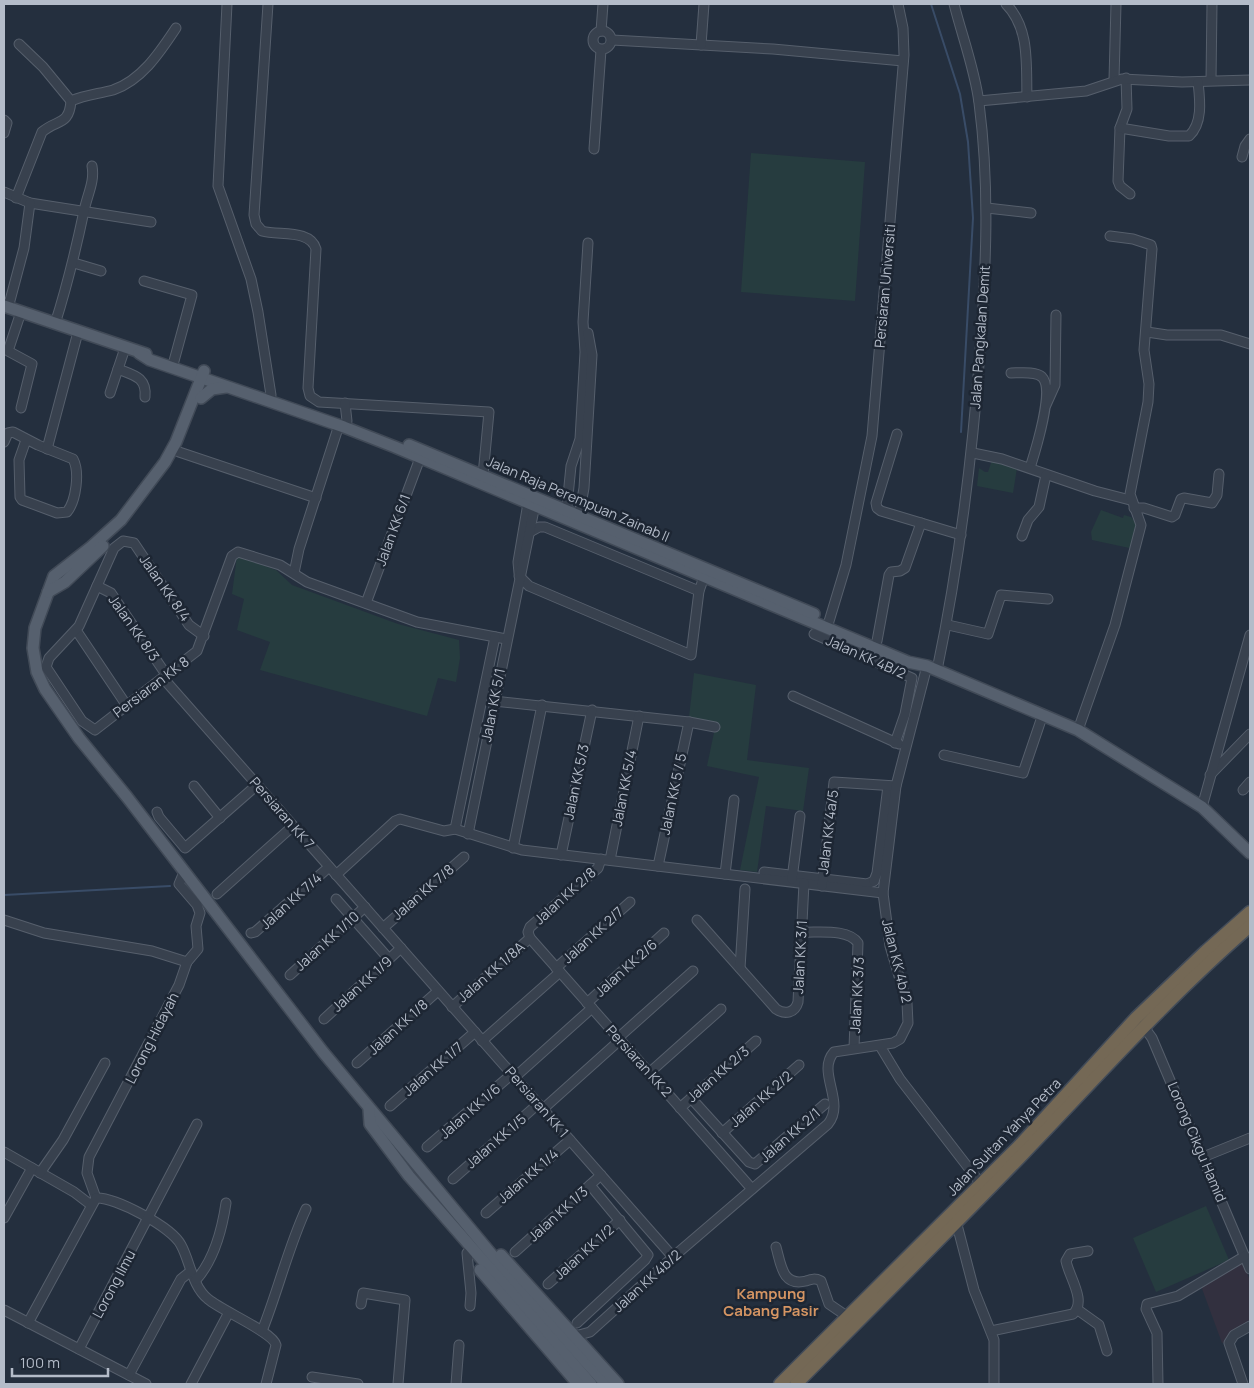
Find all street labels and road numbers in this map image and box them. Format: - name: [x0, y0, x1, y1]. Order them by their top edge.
- street label: Persiaran Universiti: [870, 223, 899, 349]
- street label: Jalan Pangkalan Demit: [965, 264, 994, 409]
- street label: Jalan Raja Perempuan Zainab II: [484, 451, 673, 546]
- street label: Jalan KK 6/1: [371, 491, 414, 568]
- street label: Jalan KK 8/4: [135, 551, 195, 625]
- street label: Jalan KK 8/3: [105, 591, 164, 665]
- street label: Jalan KK 4B/2: [823, 630, 909, 683]
- street label: Persiaran KK 8: [109, 652, 193, 721]
- street label: Jalan KK 5/1: [476, 667, 509, 743]
- street label: Jalan KK 5/3: [558, 742, 593, 821]
- street label: Jalan KK 5/4: [607, 748, 640, 828]
- street label: Jalan KK 5 / 5: [655, 751, 690, 836]
- street label: Persiaran KK 7: [246, 773, 319, 853]
- street label: Jalan KK 4a/5: [813, 789, 842, 875]
- street label: Jalan KK 7/8: [388, 859, 458, 924]
- street label: Jalan KK 2/8: [530, 863, 600, 928]
- street label: Jalan KK 7/4: [256, 868, 325, 933]
- street label: Jalan KK 2/7: [558, 902, 627, 967]
- street label: Jalan KK 1/10: [290, 907, 363, 975]
- street label: Jalan KK 4b/2: [878, 917, 917, 1005]
- street label: Jalan KK 3/1: [788, 919, 811, 995]
- street label: Jalan KK 2/6: [590, 935, 661, 1001]
- street label: Jalan KK 1/8A: [453, 937, 528, 1006]
- street label: Jalan KK 1/9: [327, 951, 396, 1016]
- street label: Jalan KK 3/3: [845, 956, 868, 1034]
- street label: Lorong Hidayah: [120, 989, 183, 1087]
- street label: Jalan KK 1/8: [364, 995, 432, 1059]
- street label: Persiaran KK 2: [602, 1021, 677, 1101]
- street label: Jalan KK 1/7: [399, 1037, 467, 1100]
- street label: Jalan KK 2/3: [682, 1041, 753, 1106]
- street label: Persiaran KK 1: [501, 1062, 573, 1141]
- street label: Jalan KK 2/2: [725, 1066, 796, 1131]
- street label: Jalan Sultan Yahya Petra: [943, 1074, 1065, 1199]
- street label: Jalan KK 1/6: [435, 1079, 504, 1142]
- street label: Lorong Cikgu Hamid: [1164, 1079, 1231, 1205]
- street label: Jalan KK 2/1: [755, 1103, 824, 1166]
- street label: Jalan KK 1/5: [461, 1109, 530, 1172]
- street label: Jalan KK 1/4: [493, 1144, 562, 1207]
- street label: Jalan KK 1/3: [524, 1182, 592, 1246]
- street label: Jalan KK 1/2: [550, 1220, 618, 1284]
- street label: Jalan KK 4b/2: [609, 1245, 685, 1316]
- street label: Lorong Ilmu: [88, 1246, 139, 1321]

